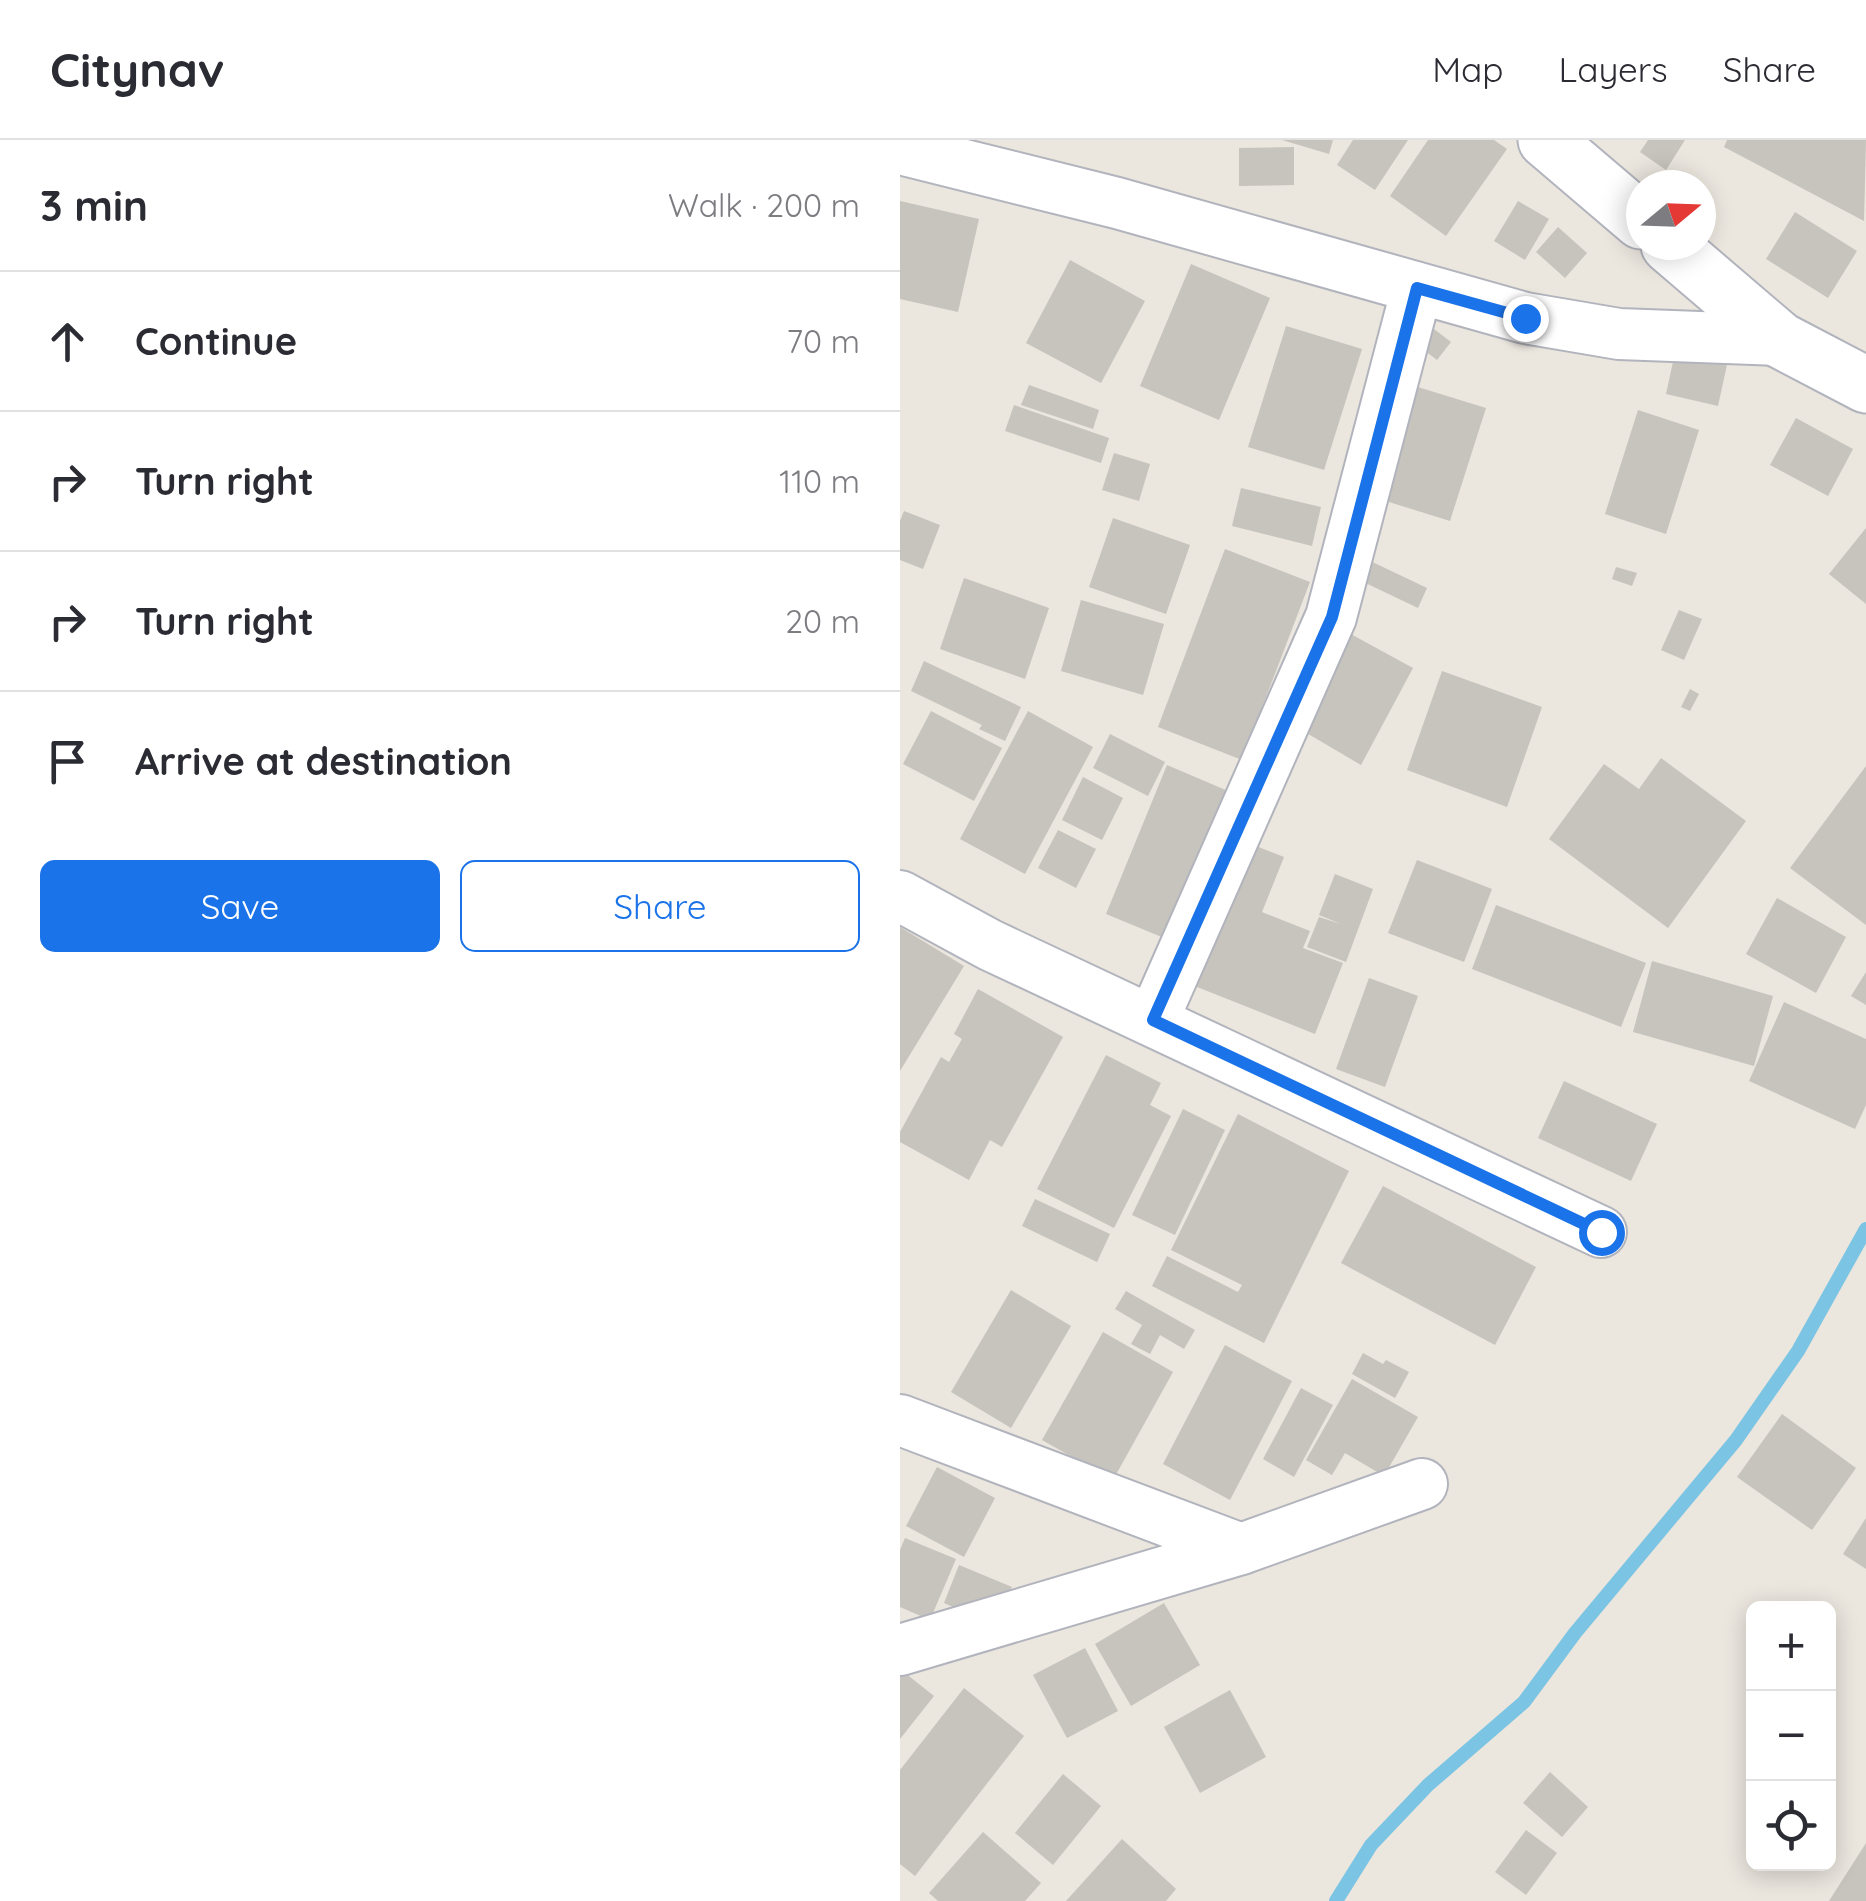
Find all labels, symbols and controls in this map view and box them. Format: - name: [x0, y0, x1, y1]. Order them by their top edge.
- text: Citynav: [50, 39, 224, 99]
- text: Map: [1432, 47, 1504, 91]
- text: Layers: [1559, 47, 1668, 91]
- text: Share: [1723, 47, 1816, 91]
- north arrow: [1626, 170, 1716, 260]
- text: 3 min: [40, 179, 148, 232]
- text: Walk · 200 m: [668, 185, 860, 225]
- route end: [1503, 296, 1549, 342]
- icon: ahead: [40, 314, 95, 369]
- text: Continue: [135, 317, 297, 365]
- text: 70 m: [787, 321, 860, 361]
- icon: right: [40, 454, 95, 509]
- text: Turn right: [135, 457, 314, 505]
- text: 110 m: [779, 461, 860, 501]
- icon: right: [40, 594, 95, 649]
- text: Turn right: [135, 597, 314, 645]
- text: 20 m: [785, 601, 860, 641]
- icon: arrive: [40, 734, 95, 789]
- text: Arrive at destination: [135, 737, 512, 785]
- button: Save: [40, 860, 440, 952]
- button: Share: [460, 860, 860, 952]
- route start: [1579, 1210, 1625, 1256]
- map controls: [1746, 1601, 1836, 1871]
- button: +: [1746, 1601, 1836, 1691]
- button: −: [1746, 1691, 1836, 1781]
- button: locate: [1746, 1781, 1836, 1871]

